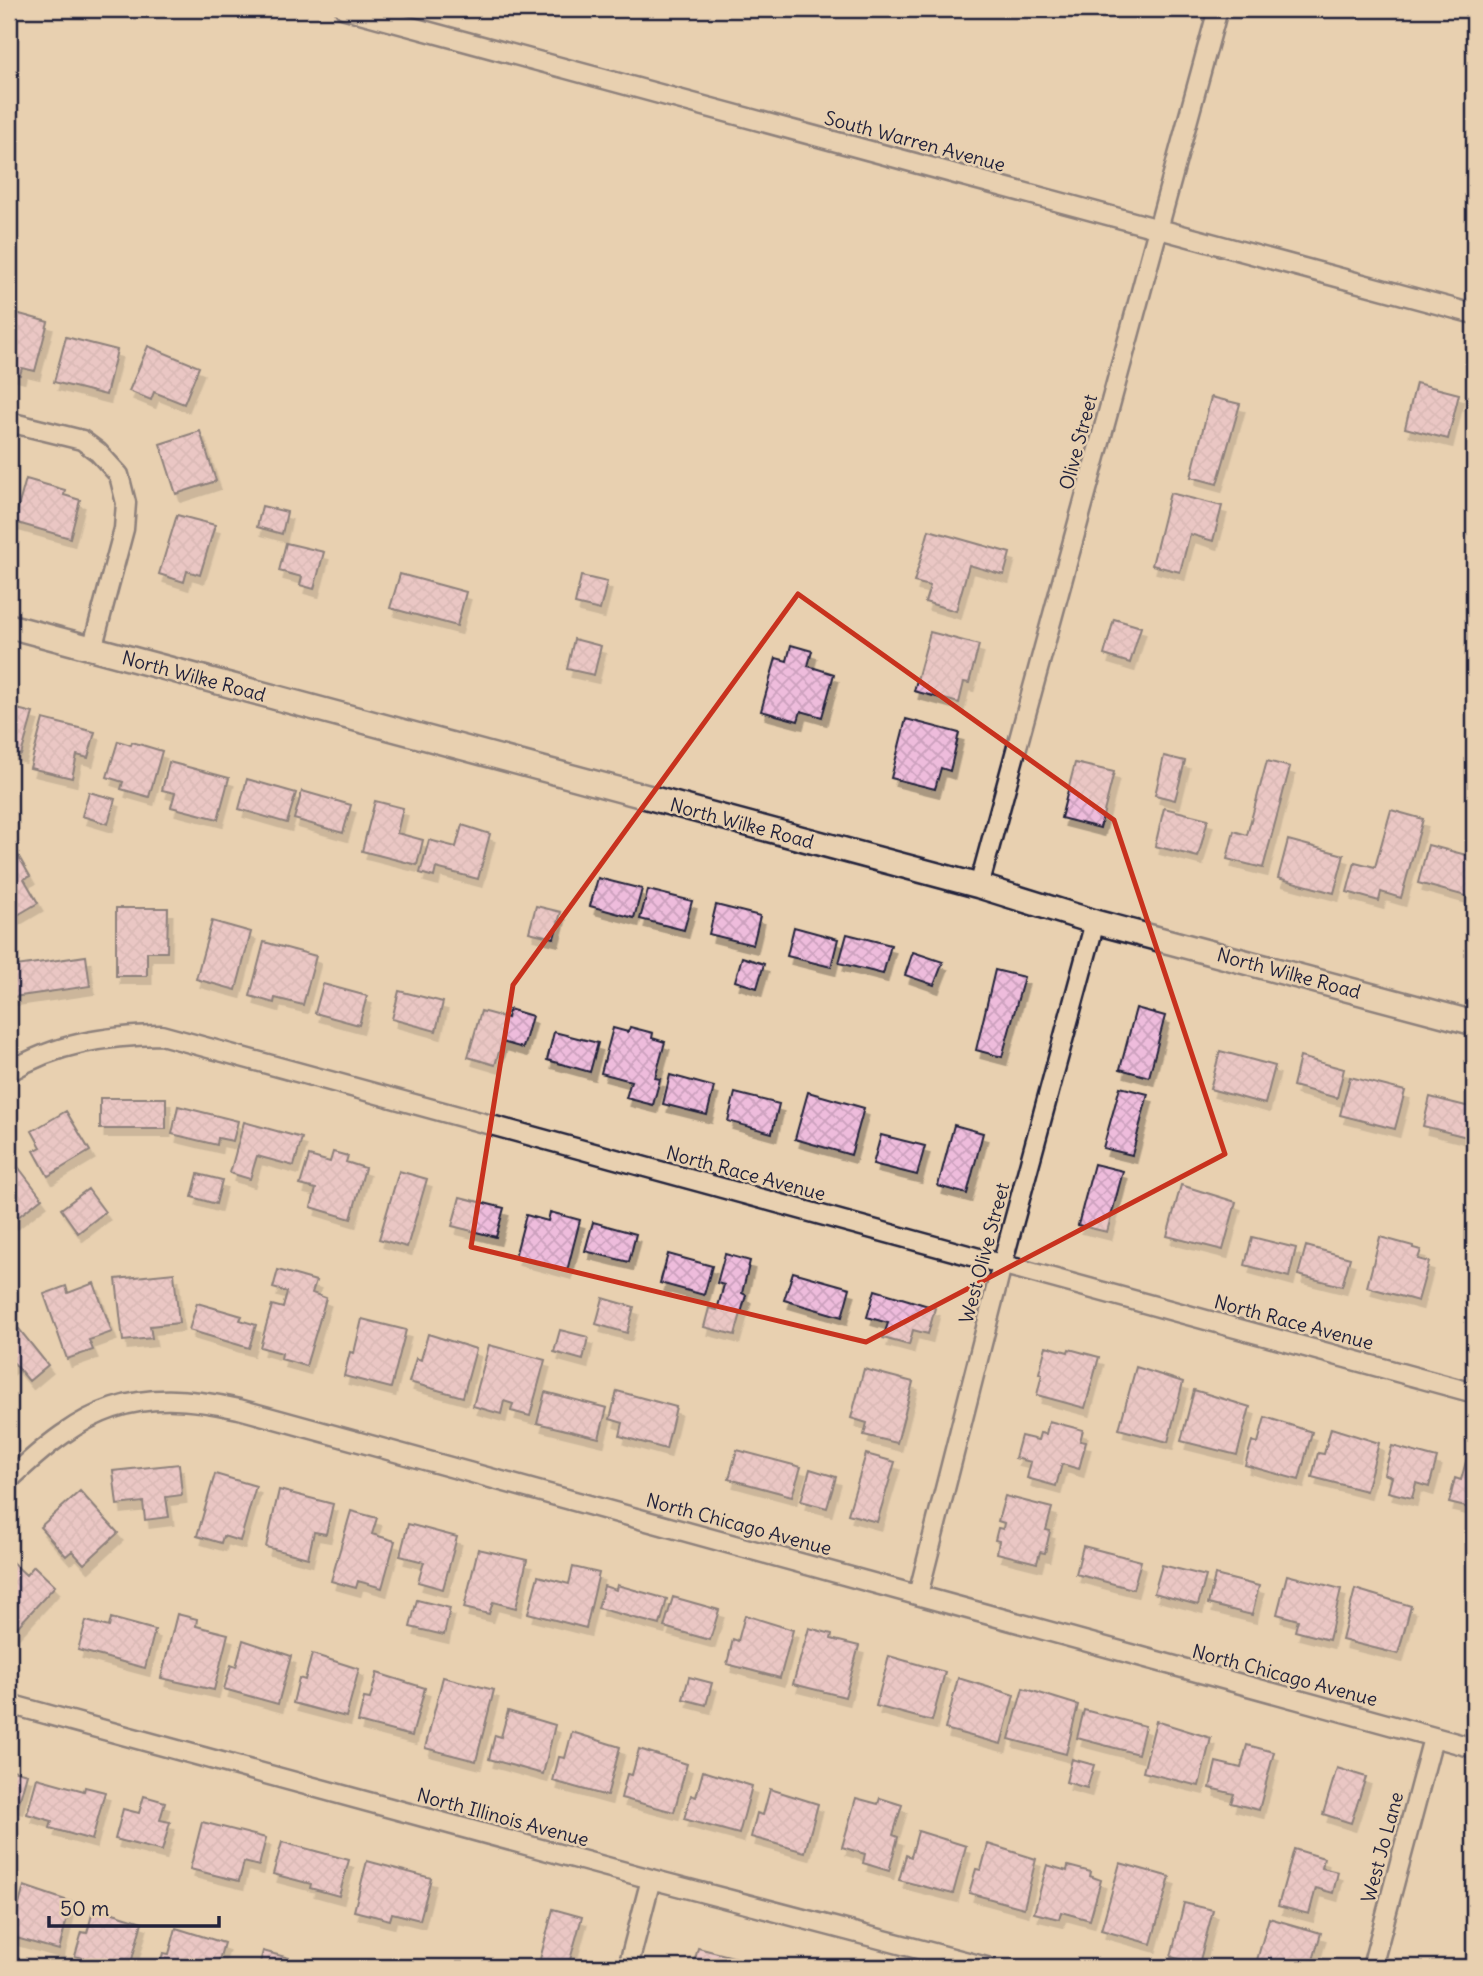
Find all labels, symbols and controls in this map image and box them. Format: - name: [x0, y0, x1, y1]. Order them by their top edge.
- street label: South Warren Avenue: [822, 105, 1008, 177]
- street label: Olive Street: [1054, 392, 1102, 492]
- street label: North Wilke Road: [119, 645, 269, 707]
- street label: North Wilke Road: [667, 792, 817, 854]
- street label: North Wilke Road: [1214, 942, 1364, 1004]
- street label: North Race Avenue: [664, 1140, 828, 1206]
- street label: West Olive Street: [954, 1180, 1014, 1326]
- street label: North Race Avenue: [1212, 1289, 1376, 1355]
- street label: North Chicago Avenue: [644, 1488, 834, 1560]
- street label: North Chicago Avenue: [1190, 1639, 1380, 1711]
- street label: North Illinois Avenue: [414, 1782, 592, 1852]
- street label: West Jo Lane: [1356, 1789, 1408, 1905]
- scale bar: [49, 1885, 219, 1929]
- text: 50 m: [60, 1895, 109, 1922]

